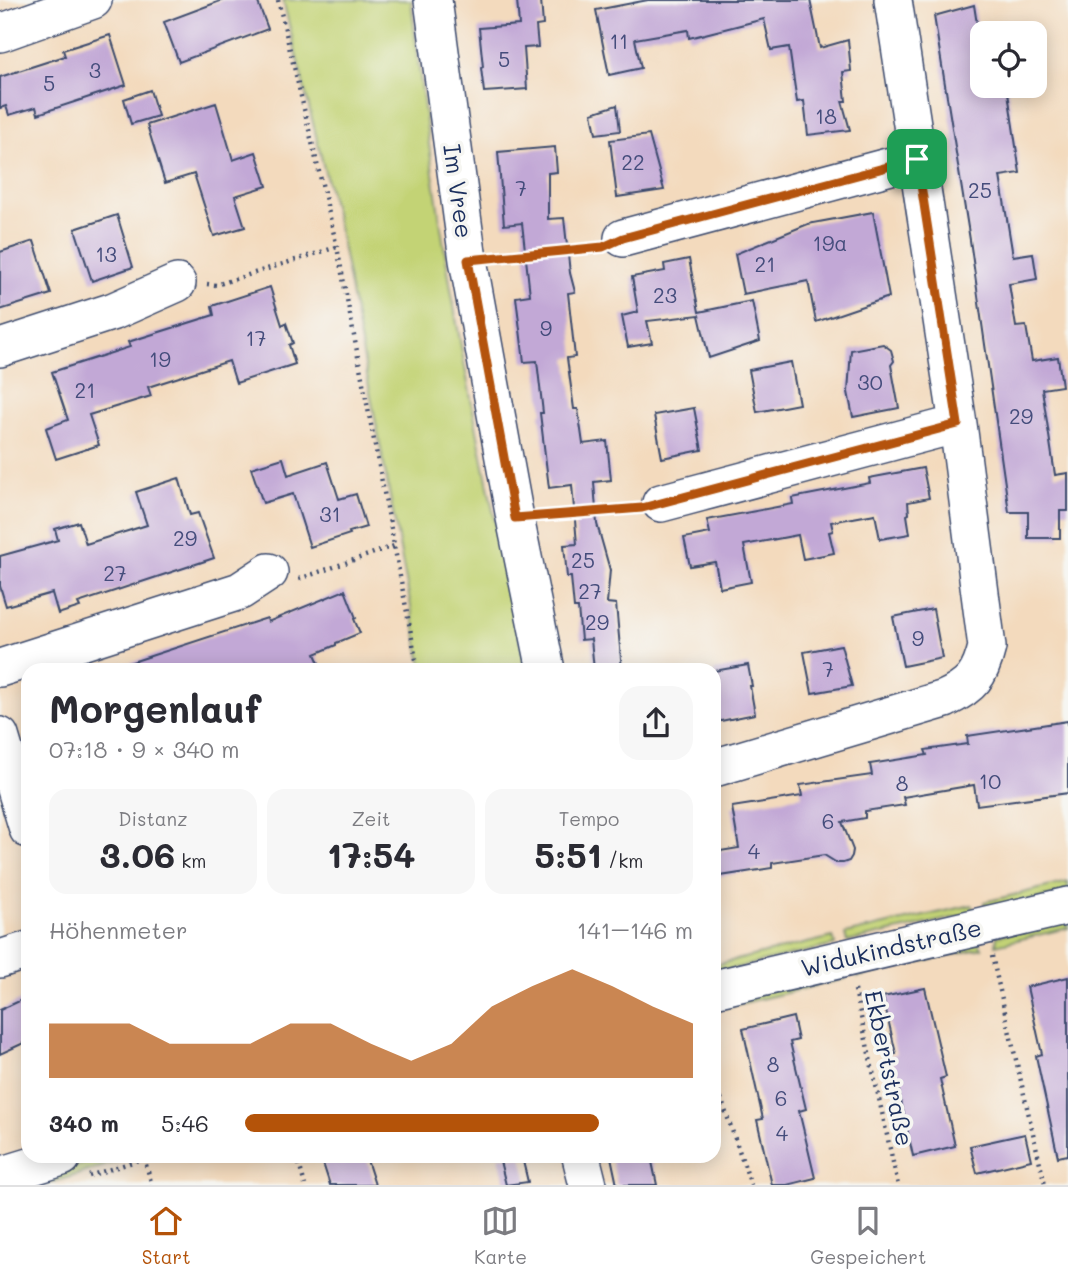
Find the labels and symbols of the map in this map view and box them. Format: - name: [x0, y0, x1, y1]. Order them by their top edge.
- house number: 11: [610, 27, 628, 54]
- house number: 5: [498, 45, 510, 72]
- house number: 3: [89, 56, 101, 83]
- house number: 5: [43, 69, 55, 96]
- house number: 18: [815, 102, 837, 129]
- pin: [887, 129, 947, 189]
- street label: Im Vree: [437, 142, 481, 240]
- house number: 22: [621, 148, 645, 175]
- house number: 7: [515, 174, 527, 201]
- house number: 25: [968, 176, 992, 203]
- house number: 19a: [813, 229, 847, 256]
- house number: 13: [95, 240, 117, 267]
- house number: 21: [754, 250, 776, 277]
- house number: 23: [653, 281, 677, 308]
- house number: 9: [540, 314, 552, 341]
- house number: 17: [245, 324, 267, 351]
- house number: 19: [149, 345, 171, 372]
- house number: 30: [857, 368, 883, 395]
- house number: 21: [74, 376, 96, 403]
- house number: 29: [1009, 402, 1033, 429]
- house number: 31: [319, 500, 341, 527]
- house number: 29: [173, 524, 197, 551]
- house number: 25: [571, 546, 595, 573]
- house number: 27: [103, 559, 127, 586]
- house number: 27: [578, 577, 602, 604]
- house number: 29: [585, 608, 609, 635]
- house number: 9: [912, 624, 924, 651]
- house number: 7: [822, 655, 834, 682]
- house number: 10: [979, 767, 1001, 794]
- house number: 8: [896, 769, 908, 796]
- house number: 6: [822, 807, 834, 834]
- house number: 4: [748, 837, 761, 864]
- street label: Widukindstraße: [798, 911, 984, 983]
- street label: Ekbertstraße: [858, 987, 922, 1149]
- house number: 8: [767, 1050, 779, 1077]
- house number: 6: [775, 1084, 787, 1111]
- house number: 4: [776, 1119, 789, 1146]

